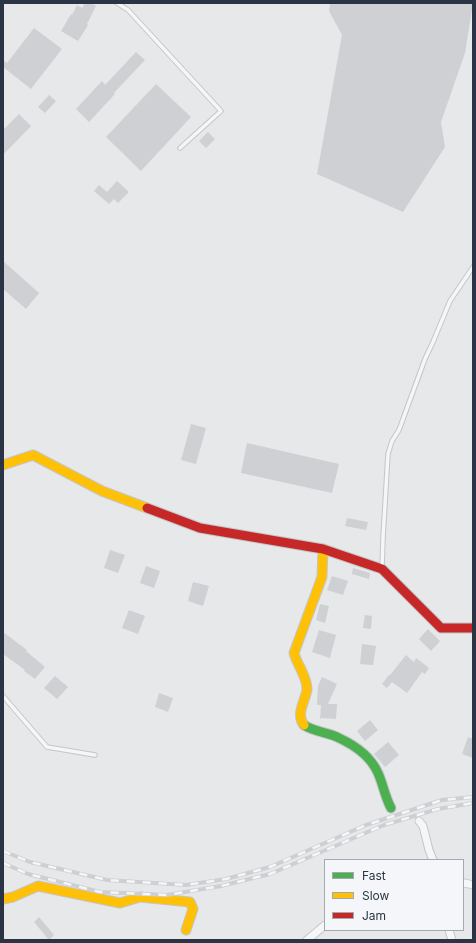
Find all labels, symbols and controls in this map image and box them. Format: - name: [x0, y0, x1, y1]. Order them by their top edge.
- legend: [324, 859, 464, 931]
- text: Fast: [362, 868, 386, 883]
- text: Slow: [362, 888, 389, 903]
- text: Jam: [362, 908, 386, 923]

